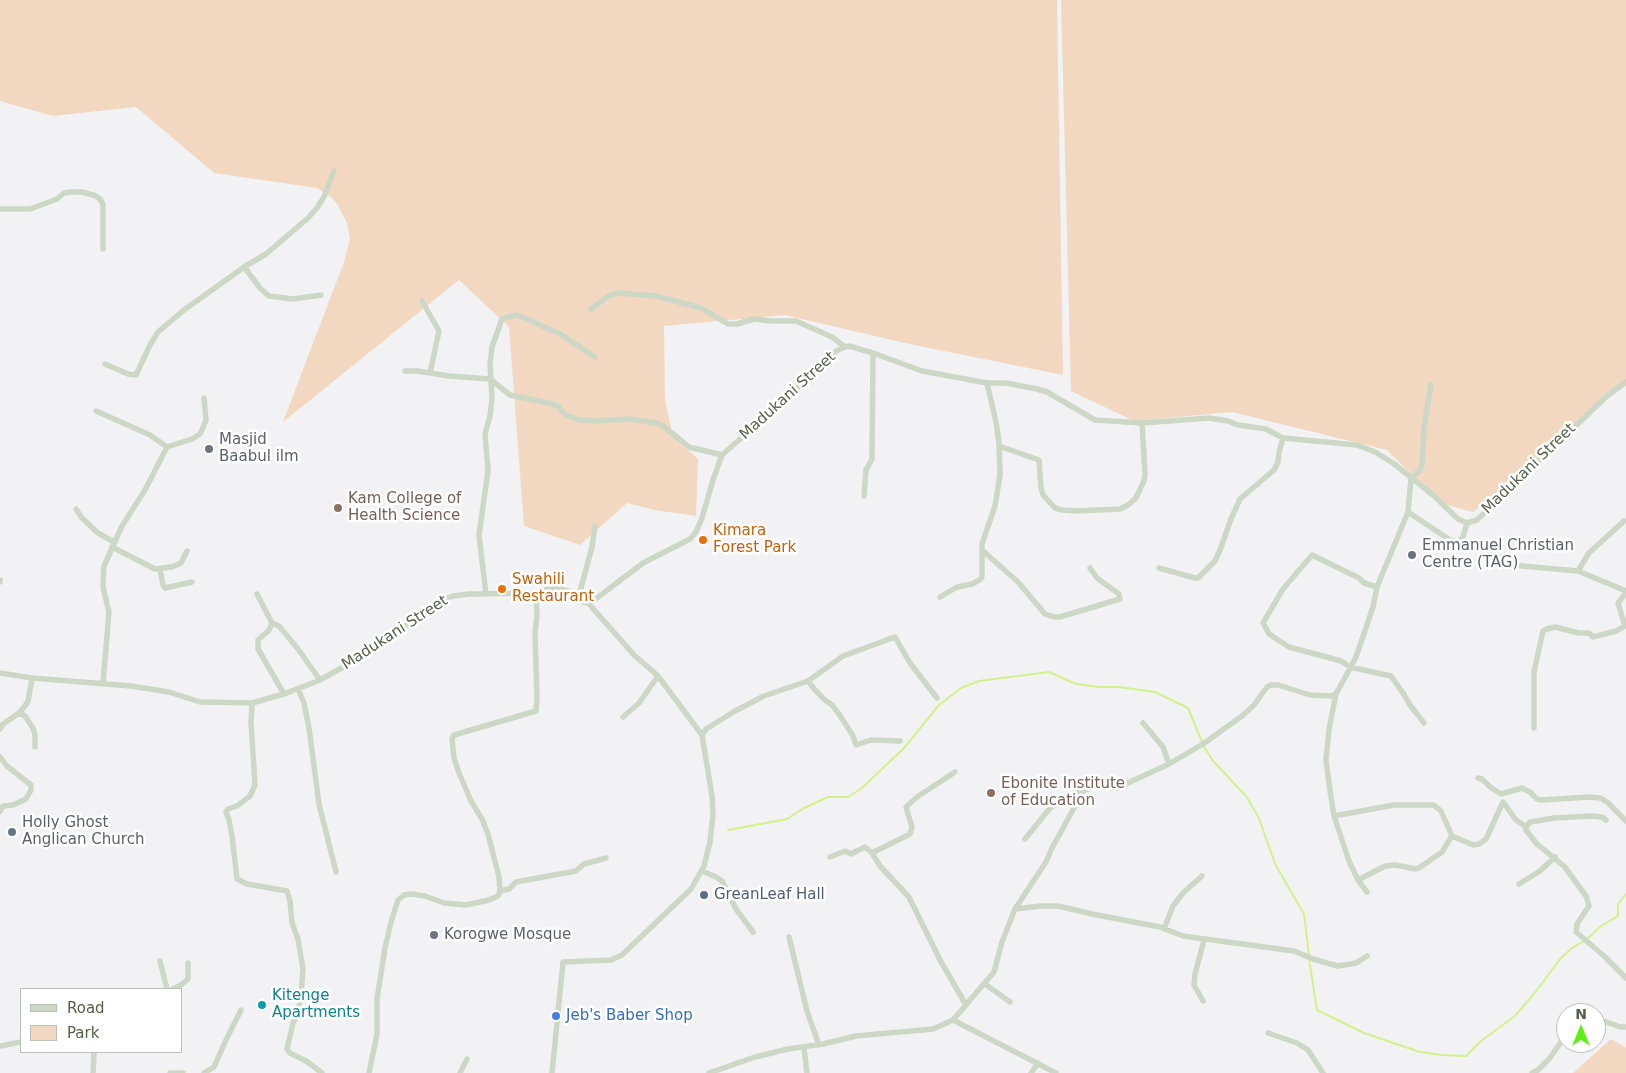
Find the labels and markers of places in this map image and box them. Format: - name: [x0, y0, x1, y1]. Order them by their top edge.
- place label: Masjid Baabul ilm: [219, 431, 299, 466]
- marker: Masjid Baabul ilm: [203, 443, 215, 455]
- place label: Kam College of Health Science: [348, 490, 461, 525]
- marker: Kam College of Health Science: [332, 502, 344, 514]
- place label: Kimara Forest Park: [713, 522, 796, 557]
- marker: Kimara Forest Park: [697, 534, 709, 546]
- place label: Emmanuel Christian Centre (TAG): [1422, 537, 1574, 572]
- marker: Emmanuel Christian Centre (TAG): [1406, 549, 1418, 561]
- place label: Swahili Restaurant: [512, 571, 594, 606]
- marker: Swahili Restaurant: [496, 583, 508, 595]
- place label: Ebonite Institute of Education: [1001, 775, 1125, 810]
- marker: Ebonite Institute of Education: [985, 787, 997, 799]
- place label: Holly Ghost Anglican Church: [22, 814, 144, 849]
- marker: Holly Ghost Anglican Church: [6, 826, 18, 838]
- place label: GreanLeaf Hall: [714, 886, 825, 904]
- marker: GreanLeaf Hall: [698, 889, 710, 901]
- place label: Korogwe Mosque: [444, 926, 571, 944]
- marker: Korogwe Mosque: [428, 929, 440, 941]
- place label: Kitenge Apartments: [272, 987, 360, 1022]
- marker: Kitenge Apartments: [256, 999, 268, 1011]
- place label: Jeb's Baber Shop: [566, 1007, 693, 1025]
- marker: Jeb's Baber Shop: [550, 1010, 562, 1022]

